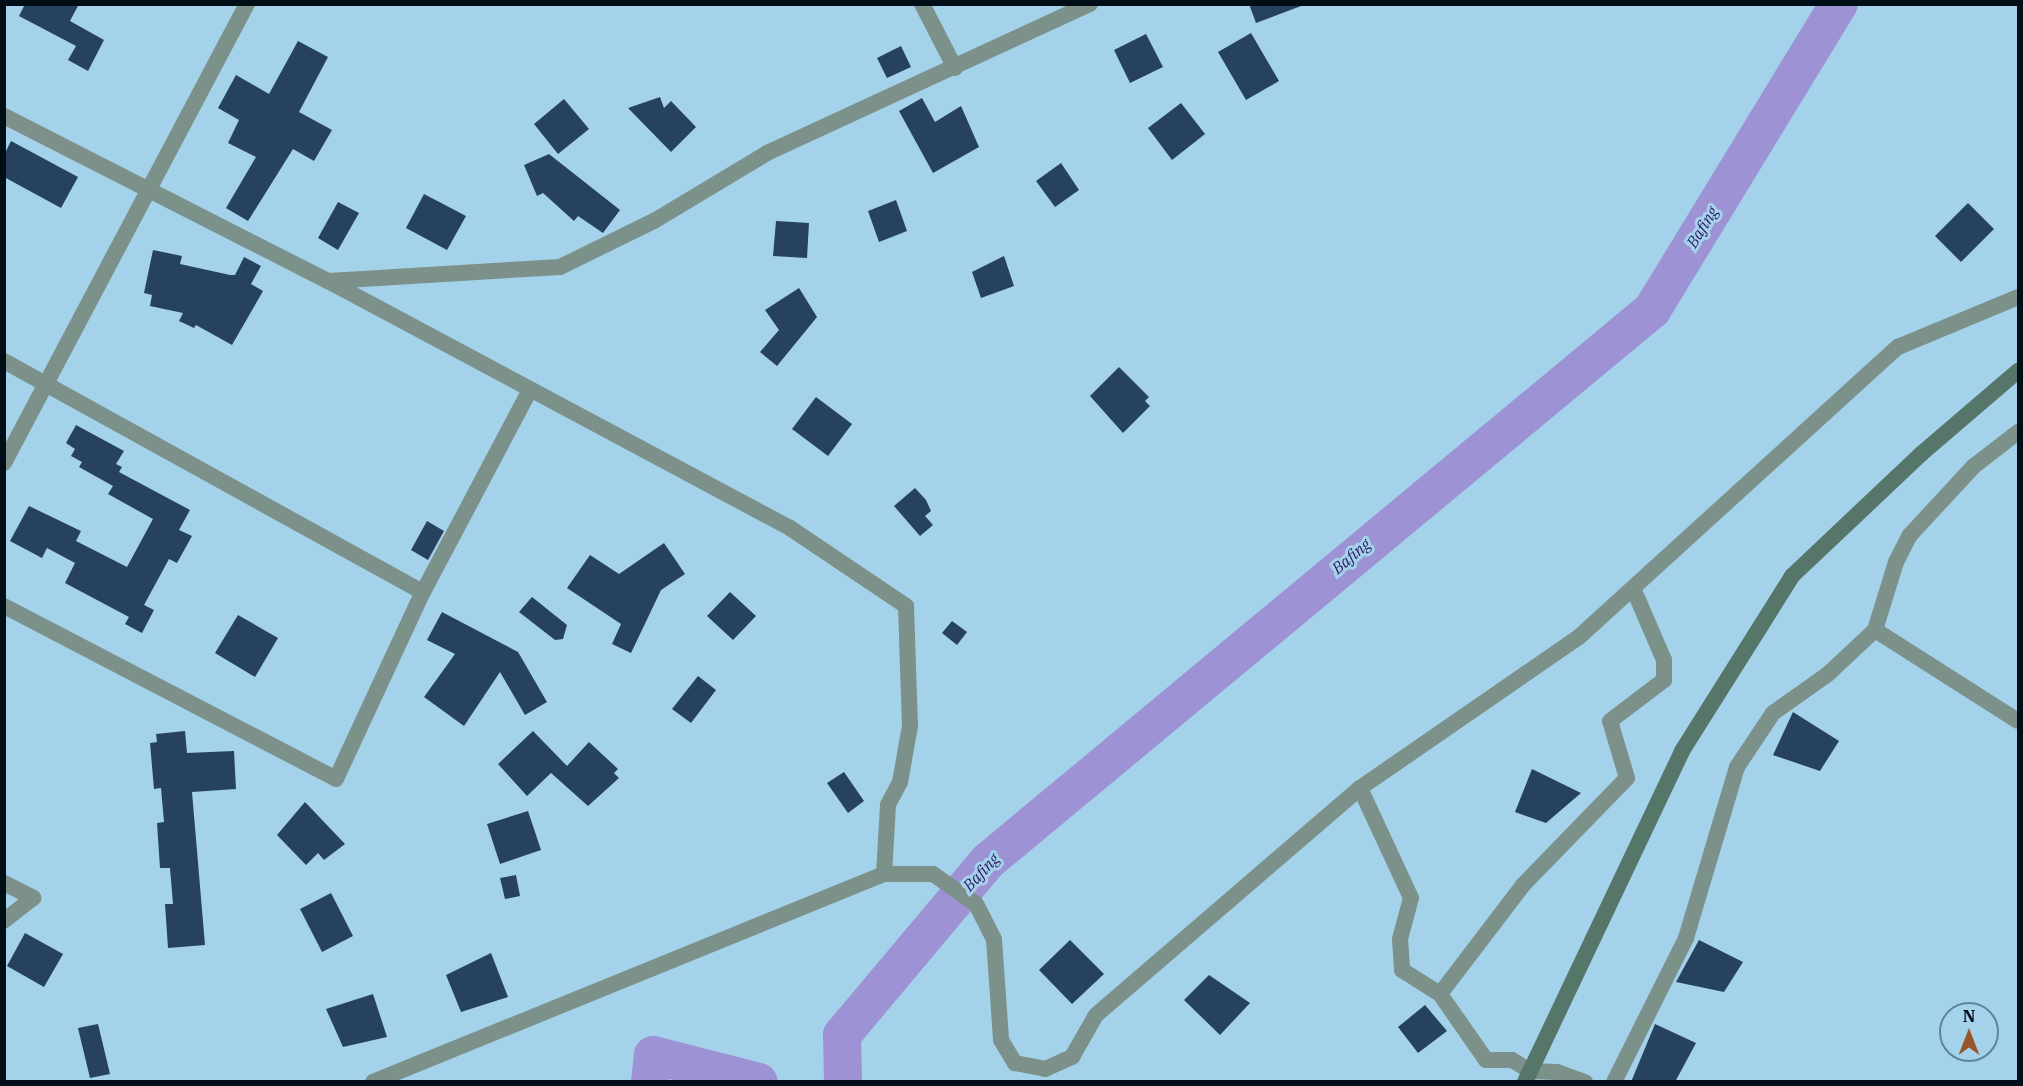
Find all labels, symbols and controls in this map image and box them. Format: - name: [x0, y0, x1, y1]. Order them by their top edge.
- water label: Bafing: [1682, 203, 1722, 251]
- water label: Bafing: [1328, 534, 1374, 578]
- water label: Bafing: [959, 849, 1003, 895]
- north arrow: [1939, 1002, 1999, 1062]
- text: N: [1963, 1006, 1975, 1026]

